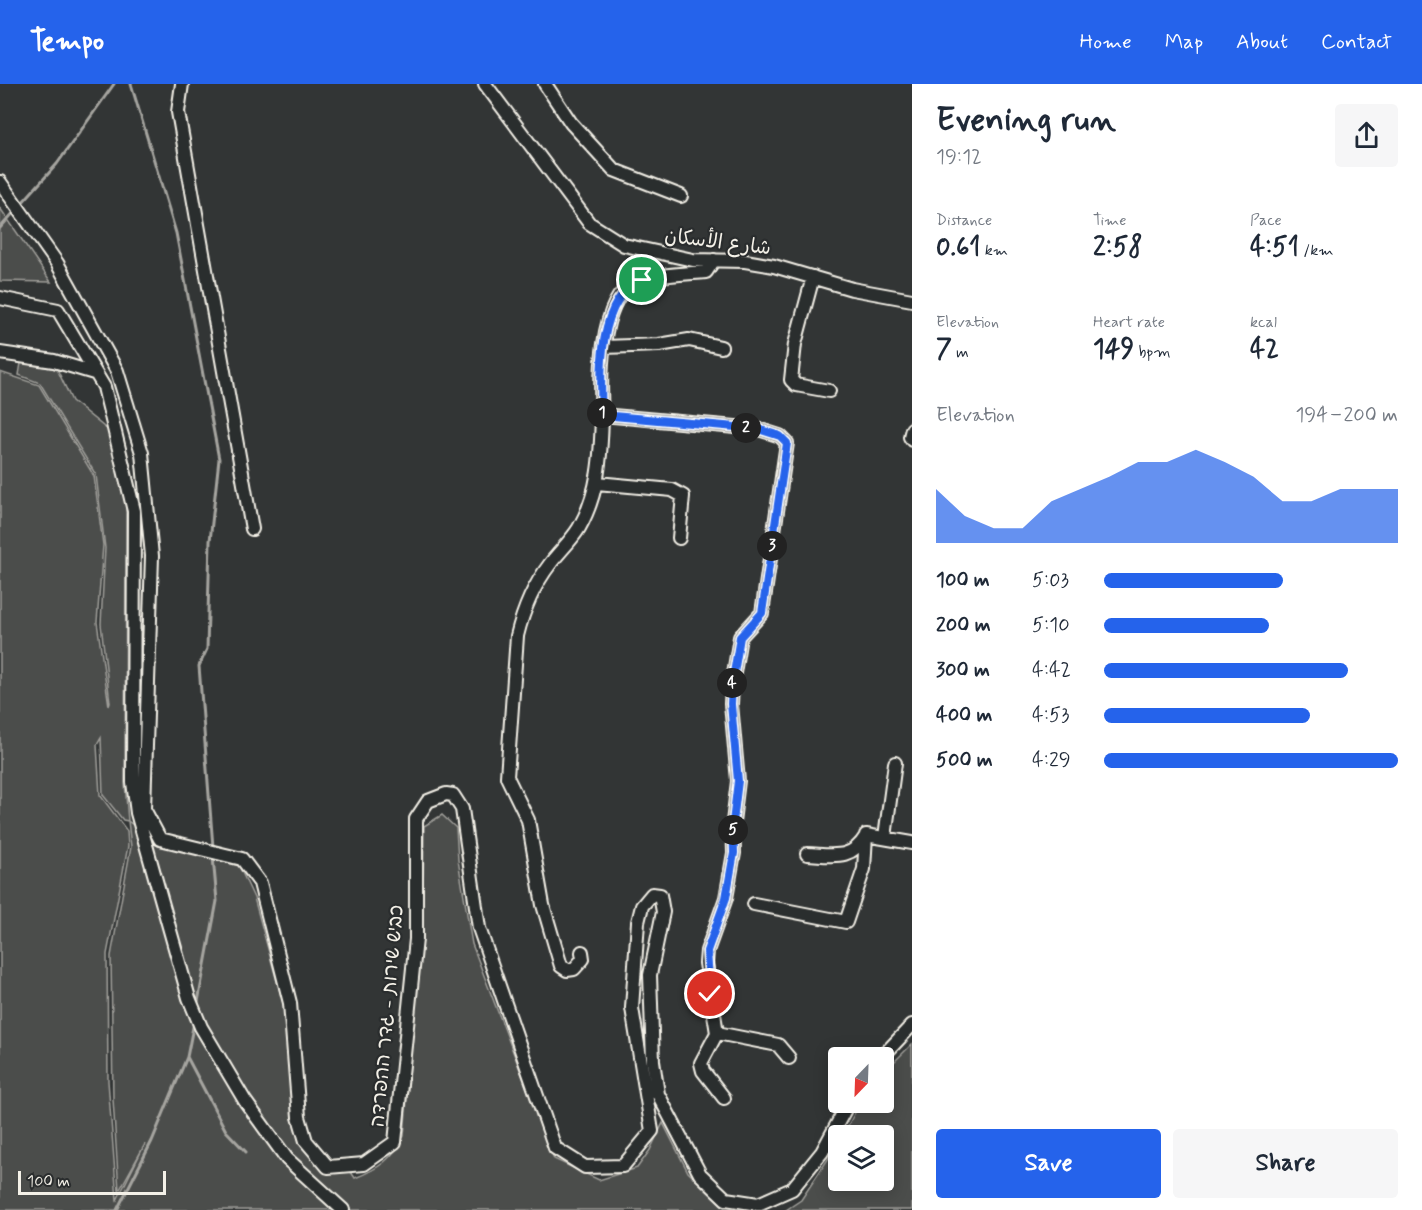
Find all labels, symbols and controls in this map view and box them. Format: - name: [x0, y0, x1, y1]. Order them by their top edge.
- text: Tempo: [30, 24, 104, 61]
- text: Home: [1080, 28, 1132, 56]
- text: Map: [1165, 28, 1203, 56]
- text: About: [1236, 28, 1288, 56]
- text: Contact: [1321, 28, 1392, 56]
- text: Evening run: [936, 99, 1116, 143]
- button: share: [1335, 104, 1398, 167]
- text: 19:12: [936, 144, 982, 171]
- text: Distance: [936, 210, 992, 231]
- text: Time: [1093, 210, 1127, 231]
- text: Pace: [1250, 210, 1282, 231]
- street label: شارع الأسكان: [663, 222, 773, 262]
- text: 0.61: [936, 231, 980, 265]
- text: 2:58: [1093, 231, 1143, 265]
- text: 4:51: [1250, 231, 1299, 265]
- text: km: [980, 240, 1008, 261]
- text: /km: [1299, 240, 1334, 261]
- pin: [616, 254, 667, 305]
- icon: arrive: [625, 263, 658, 296]
- text: Elevation: [936, 312, 999, 333]
- text: Heart rate: [1093, 312, 1165, 333]
- text: kcal: [1250, 312, 1277, 333]
- text: 7: [936, 333, 952, 367]
- text: 149: [1093, 333, 1134, 367]
- text: 42: [1250, 333, 1279, 367]
- text: m: [952, 342, 969, 363]
- text: bpm: [1134, 342, 1171, 363]
- pin: 1: [587, 398, 617, 428]
- text: 1: [598, 402, 606, 423]
- text: Elevation: [936, 402, 1015, 429]
- text: 194–200 m: [1295, 402, 1398, 429]
- pin: 2: [731, 413, 761, 443]
- text: 2: [742, 417, 750, 438]
- pin: 3: [757, 531, 787, 561]
- text: 3: [768, 535, 776, 556]
- text: 100 m: [936, 567, 990, 594]
- text: 5:03: [1032, 567, 1069, 594]
- text: 200 m: [936, 612, 991, 639]
- text: 5:10: [1032, 612, 1070, 639]
- text: 300 m: [936, 657, 990, 684]
- text: 4:42: [1032, 657, 1071, 684]
- pin: 4: [717, 668, 747, 698]
- text: 4: [727, 672, 737, 693]
- text: 400 m: [936, 702, 992, 729]
- text: 4:53: [1032, 702, 1069, 729]
- text: 500 m: [936, 747, 993, 774]
- text: 4:29: [1032, 747, 1071, 774]
- pin: 5: [718, 815, 748, 845]
- text: 5: [728, 819, 738, 840]
- street label: כביש שירות - גדר ההפרדה: [364, 904, 411, 1128]
- pin: [684, 968, 735, 1019]
- icon: check: [693, 977, 726, 1010]
- north arrow: [828, 1047, 894, 1113]
- map controls: [828, 1047, 894, 1191]
- button: layers: [828, 1125, 894, 1191]
- button: Save: [936, 1129, 1161, 1198]
- button: Share: [1173, 1129, 1398, 1198]
- scale bar: [18, 1168, 166, 1196]
- text: 100 m: [27, 1171, 70, 1192]

